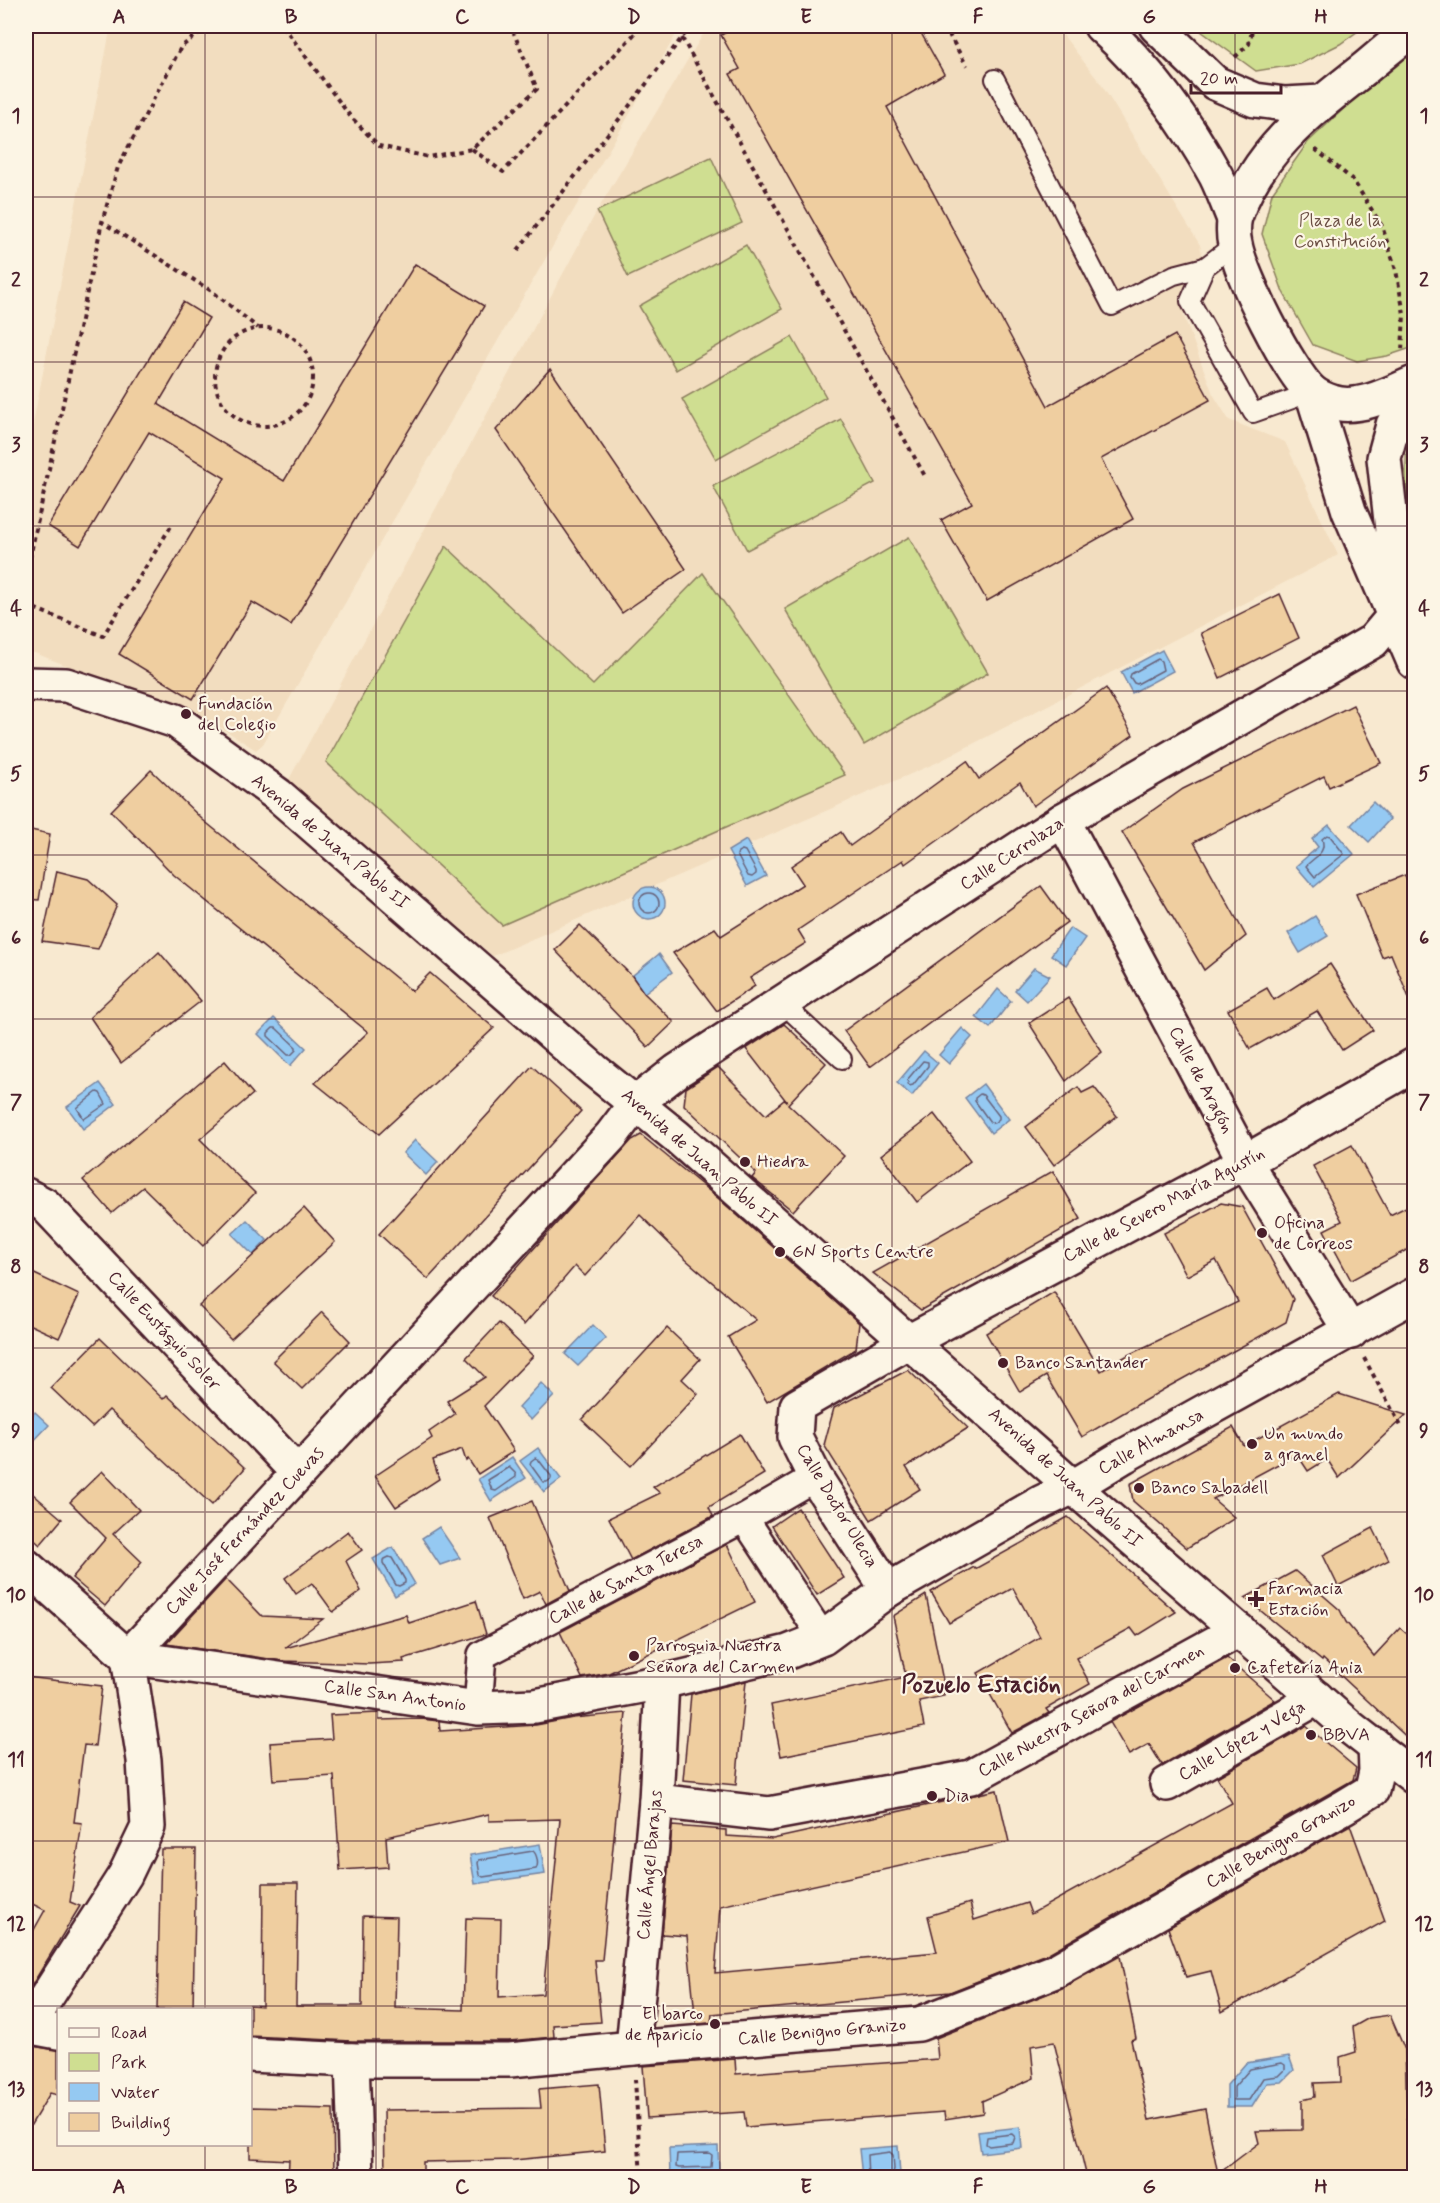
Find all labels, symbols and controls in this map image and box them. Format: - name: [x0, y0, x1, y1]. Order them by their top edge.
- text: A: [112, 4, 126, 31]
- text: B: [285, 4, 298, 31]
- text: C: [455, 4, 470, 31]
- text: D: [627, 4, 641, 31]
- text: E: [800, 4, 812, 31]
- text: F: [973, 4, 984, 31]
- text: G: [1142, 4, 1156, 31]
- text: H: [1314, 4, 1328, 31]
- scale bar: [1191, 57, 1281, 95]
- text: 20 m: [1200, 67, 1238, 91]
- text: 1: [12, 103, 20, 130]
- text: 1: [1420, 103, 1428, 130]
- park label: Plaza de la Constitución: [1294, 209, 1386, 254]
- text: 2: [11, 267, 21, 294]
- text: 2: [1419, 267, 1429, 294]
- text: 3: [11, 432, 21, 459]
- text: 3: [1419, 432, 1429, 459]
- text: 4: [10, 596, 22, 623]
- text: 4: [1418, 596, 1430, 623]
- place label: Fundación del Colegio: [198, 692, 276, 739]
- marker: Fundación del Colegio: [179, 707, 193, 721]
- text: 5: [10, 761, 22, 788]
- text: 5: [1418, 761, 1430, 788]
- street label: Avenida de Juan Pablo II: [246, 769, 414, 915]
- street label: Calle Cerrolaza: [956, 812, 1068, 896]
- text: 6: [11, 925, 21, 952]
- text: 6: [1419, 925, 1429, 952]
- street label: Calle de Aragón: [1161, 1022, 1239, 1139]
- street label: Avenida de Juan Pablo II: [616, 1084, 782, 1232]
- text: 7: [10, 1089, 22, 1116]
- text: 7: [1418, 1089, 1430, 1116]
- street label: Calle de Severo María Agustín: [1059, 1142, 1269, 1268]
- place label: Hiedra: [757, 1150, 809, 1174]
- marker: Hiedra: [738, 1155, 752, 1169]
- place label: Oficina de Correos: [1274, 1211, 1353, 1256]
- marker: Oficina de Correos: [1255, 1226, 1269, 1240]
- place label: GN Sports Centre: [792, 1240, 934, 1264]
- marker: GN Sports Centre: [773, 1245, 787, 1259]
- text: 8: [10, 1254, 22, 1281]
- text: 8: [1418, 1254, 1430, 1281]
- street label: Calle Eustáquio Soler: [102, 1266, 226, 1396]
- place label: Banco Santander: [1015, 1351, 1148, 1375]
- marker: Banco Santander: [996, 1356, 1010, 1370]
- street label: Avenida de Juan Pablo II: [983, 1402, 1147, 1554]
- street label: Calle Almansa: [1094, 1403, 1208, 1481]
- text: 9: [11, 1418, 21, 1445]
- text: 9: [1419, 1418, 1429, 1445]
- place label: Un mundo a granel: [1264, 1422, 1343, 1467]
- marker: Un mundo a granel: [1245, 1437, 1259, 1451]
- street label: Calle Doctor Ulecia: [790, 1439, 884, 1573]
- street label: Calle José Fernández Cuevas: [160, 1441, 330, 1621]
- place label: Banco Sabadell: [1151, 1476, 1268, 1500]
- marker: Banco Sabadell: [1132, 1481, 1146, 1495]
- street label: Calle de Santa Teresa: [545, 1529, 707, 1631]
- place label: Farmacia Estación: [1268, 1577, 1343, 1622]
- text: 10: [6, 1582, 26, 1609]
- text: 10: [1414, 1582, 1434, 1609]
- marker: Farmacia Estación: [1249, 1592, 1263, 1606]
- place label: Parroquia Nuestra Señora del Carmen: [646, 1634, 795, 1679]
- street label: Calle Nuestra Señora del Carmen: [974, 1639, 1208, 1783]
- marker: Parroquia Nuestra Señora del Carmen: [627, 1649, 641, 1663]
- place label: Cafetería Ania: [1247, 1656, 1363, 1680]
- marker: Cafetería Ania: [1228, 1661, 1242, 1675]
- district label: Pozuelo Estación: [901, 1670, 1061, 1701]
- street label: Calle San Antonio: [322, 1674, 468, 1718]
- street label: Calle López y Vega: [1174, 1695, 1311, 1789]
- place label: BBVA: [1323, 1723, 1370, 1747]
- marker: BBVA: [1304, 1728, 1318, 1742]
- text: 11: [7, 1747, 25, 1774]
- text: 11: [1415, 1747, 1433, 1774]
- place label: Dia: [944, 1784, 969, 1808]
- street label: Calle Ángel Barajas: [631, 1789, 671, 1941]
- marker: Dia: [925, 1789, 939, 1803]
- street label: Calle Benigno Granizo: [1202, 1789, 1361, 1895]
- text: 12: [6, 1911, 26, 1938]
- text: 12: [1414, 1911, 1434, 1938]
- place label: El barco de Aparicio: [625, 2002, 703, 2048]
- legend: [57, 2008, 252, 2146]
- street label: Calle Benigno Granizo: [737, 2013, 907, 2052]
- marker: El barco de Aparicio: [708, 2017, 722, 2031]
- text: Road: [111, 2021, 147, 2045]
- text: Park: [111, 2051, 147, 2075]
- text: 13: [7, 2076, 25, 2103]
- text: 13: [1415, 2076, 1433, 2103]
- text: Water: [111, 2081, 160, 2105]
- text: Building: [111, 2111, 171, 2137]
- text: A: [112, 2174, 126, 2201]
- text: B: [285, 2174, 298, 2201]
- text: C: [455, 2174, 470, 2201]
- text: D: [627, 2174, 641, 2201]
- text: E: [800, 2174, 812, 2201]
- text: F: [973, 2174, 984, 2201]
- text: G: [1142, 2174, 1156, 2201]
- text: H: [1314, 2174, 1328, 2201]

